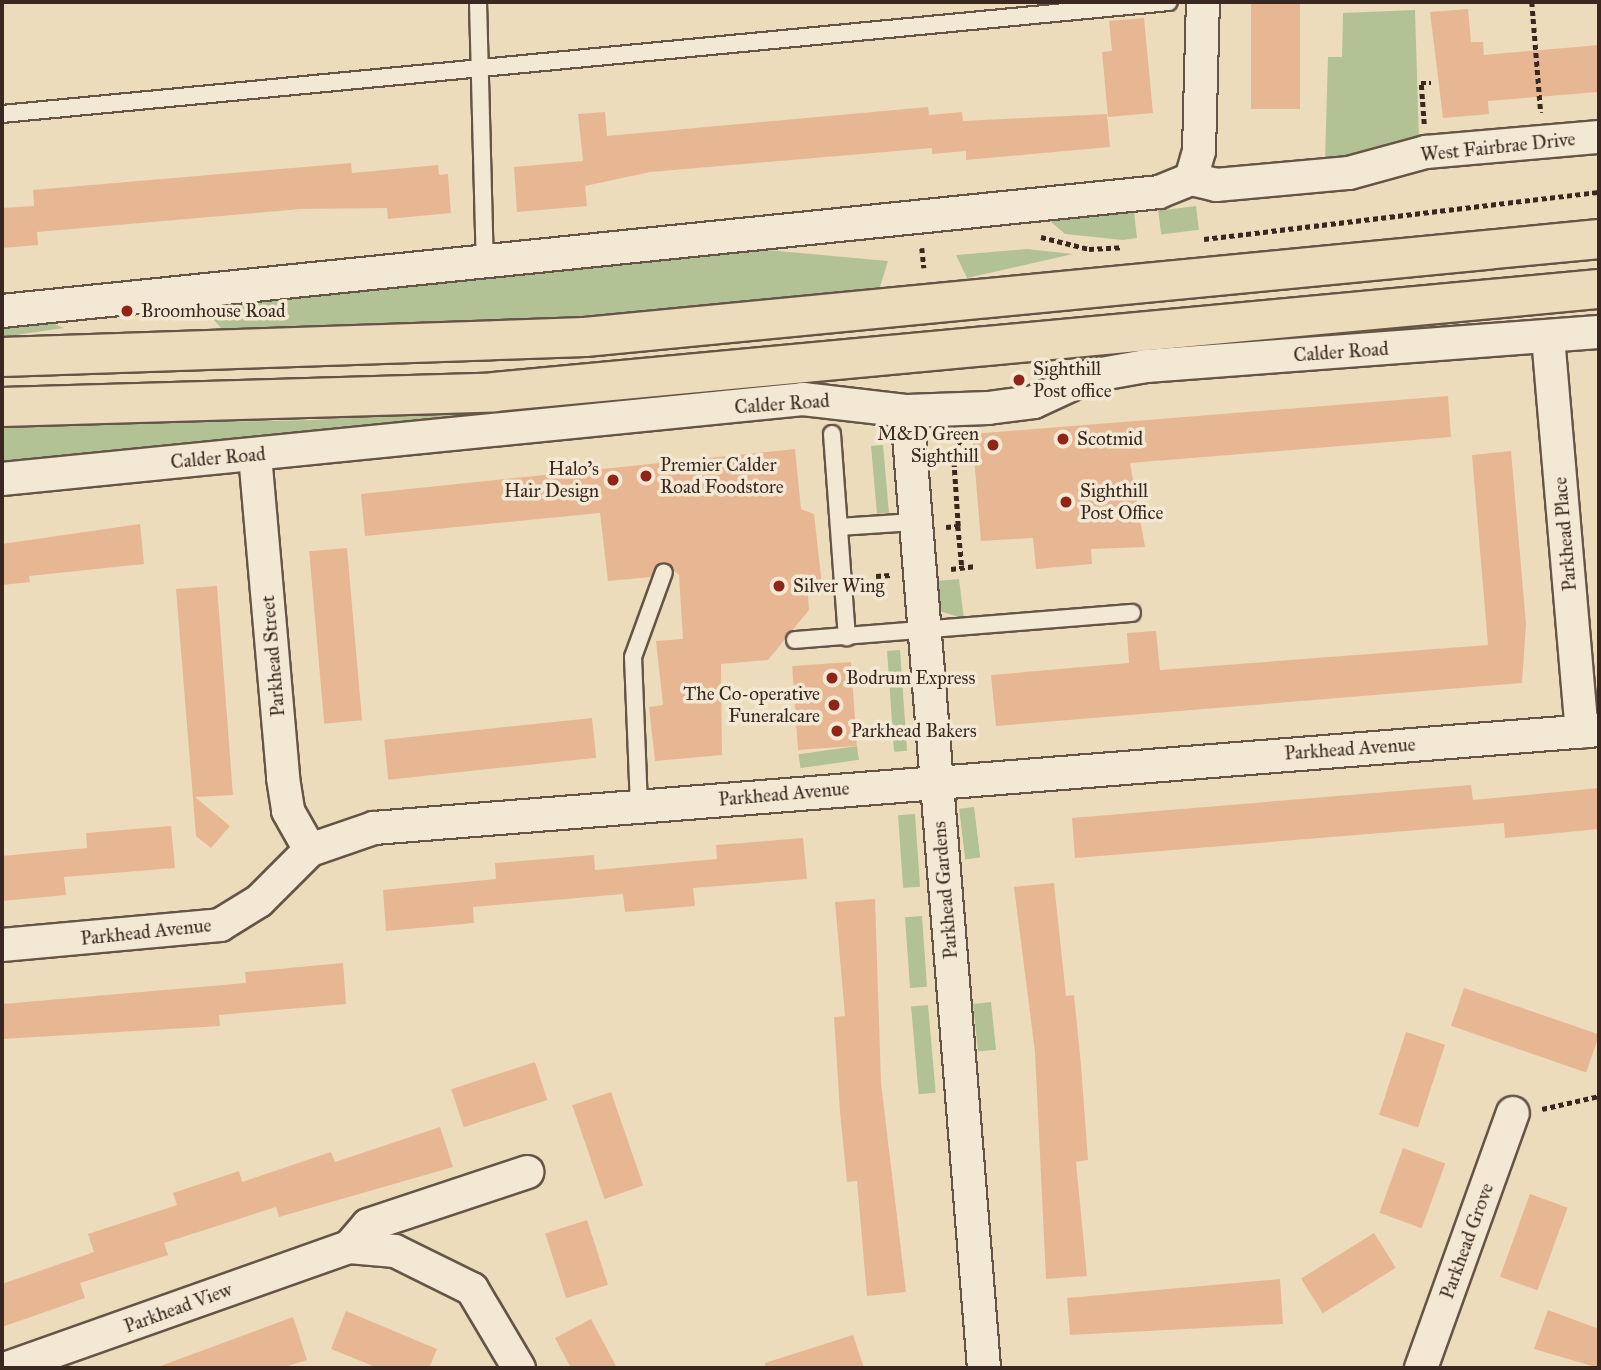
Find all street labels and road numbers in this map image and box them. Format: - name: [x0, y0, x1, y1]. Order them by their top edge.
- street label: West Fairbrae Drive: [1419, 128, 1577, 166]
- street label: Calder Road: [1293, 337, 1389, 367]
- street label: Calder Road: [734, 389, 830, 419]
- street label: Calder Road: [170, 442, 266, 474]
- street label: Parkhead Place: [1549, 476, 1581, 592]
- street label: Parkhead Street: [256, 594, 290, 718]
- street label: Parkhead Avenue: [1284, 733, 1416, 765]
- street label: Parkhead Avenue: [718, 777, 850, 811]
- street label: Parkhead Gardens: [928, 820, 962, 960]
- street label: Parkhead Avenue: [79, 914, 213, 950]
- street label: Parkhead Grove: [1435, 1180, 1499, 1302]
- street label: Parkhead View: [121, 1278, 235, 1338]

